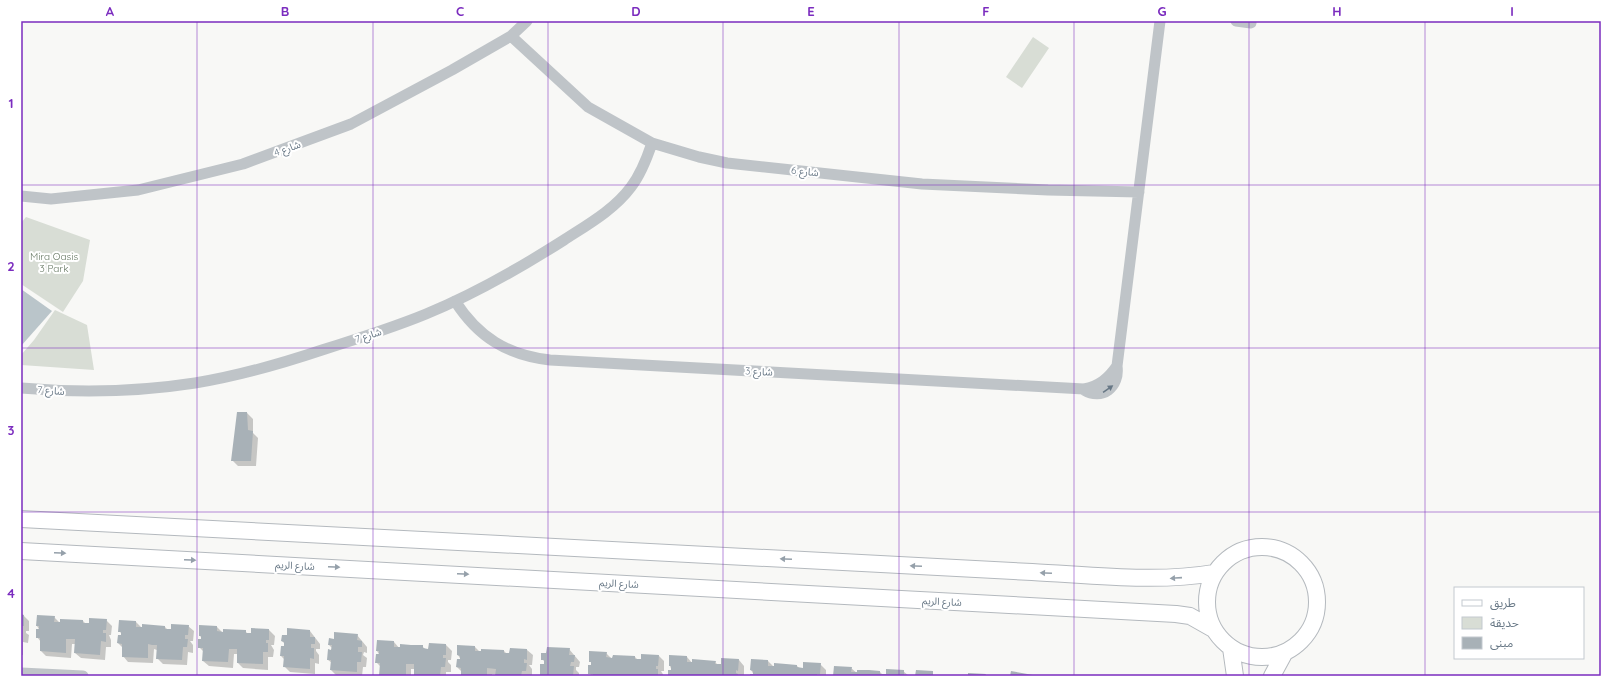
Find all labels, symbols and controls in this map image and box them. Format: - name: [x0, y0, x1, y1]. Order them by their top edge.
- text: A: [106, 3, 115, 19]
- text: B: [281, 3, 289, 19]
- text: C: [456, 3, 464, 19]
- text: D: [631, 3, 641, 19]
- text: E: [807, 3, 815, 19]
- text: F: [982, 3, 990, 19]
- text: G: [1157, 3, 1167, 19]
- text: H: [1332, 3, 1342, 19]
- text: I: [1510, 3, 1514, 19]
- text: 1: [8, 95, 14, 111]
- street label: شارع 4: [272, 138, 303, 160]
- street label: شارع 6: [790, 164, 820, 180]
- park label: Mira Oasis 3 Park: [30, 250, 78, 275]
- text: 2: [7, 258, 15, 274]
- street label: شارع 7: [353, 325, 384, 347]
- street label: شارع 3: [745, 364, 773, 380]
- street label: شارع 7: [37, 383, 65, 399]
- one-way arrow: [1103, 385, 1113, 393]
- text: 3: [8, 422, 15, 438]
- one-way arrow: [54, 550, 67, 556]
- one-way arrow: [184, 556, 196, 563]
- one-way arrow: [780, 556, 792, 563]
- street label: شارع الريم: [275, 558, 315, 574]
- one-way arrow: [328, 563, 340, 570]
- one-way arrow: [910, 563, 922, 570]
- one-way arrow: [1039, 570, 1052, 576]
- one-way arrow: [457, 571, 470, 577]
- one-way arrow: [1170, 574, 1182, 581]
- street label: شارع الريم: [599, 576, 639, 592]
- text: 4: [7, 585, 15, 601]
- legend: [1454, 587, 1584, 659]
- street label: شارع الريم: [922, 594, 962, 610]
- text: طريق: [1490, 595, 1516, 611]
- text: حديقة: [1490, 615, 1519, 630]
- text: مبنى: [1490, 635, 1513, 650]

